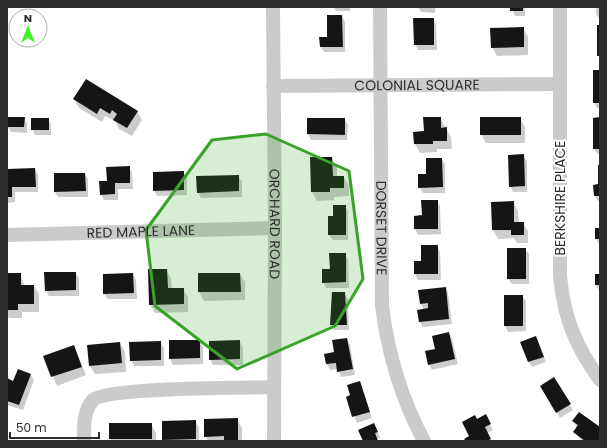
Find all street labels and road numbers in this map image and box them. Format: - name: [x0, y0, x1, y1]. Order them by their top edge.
- street label: COLONIAL SQUARE: [354, 75, 480, 95]
- street label: BERKSHIRE PLACE: [550, 140, 570, 256]
- street label: ORCHARD ROAD: [264, 169, 285, 279]
- street label: DORSET DRIVE: [371, 181, 392, 275]
- street label: RED MAPLE LANE: [86, 220, 195, 243]

